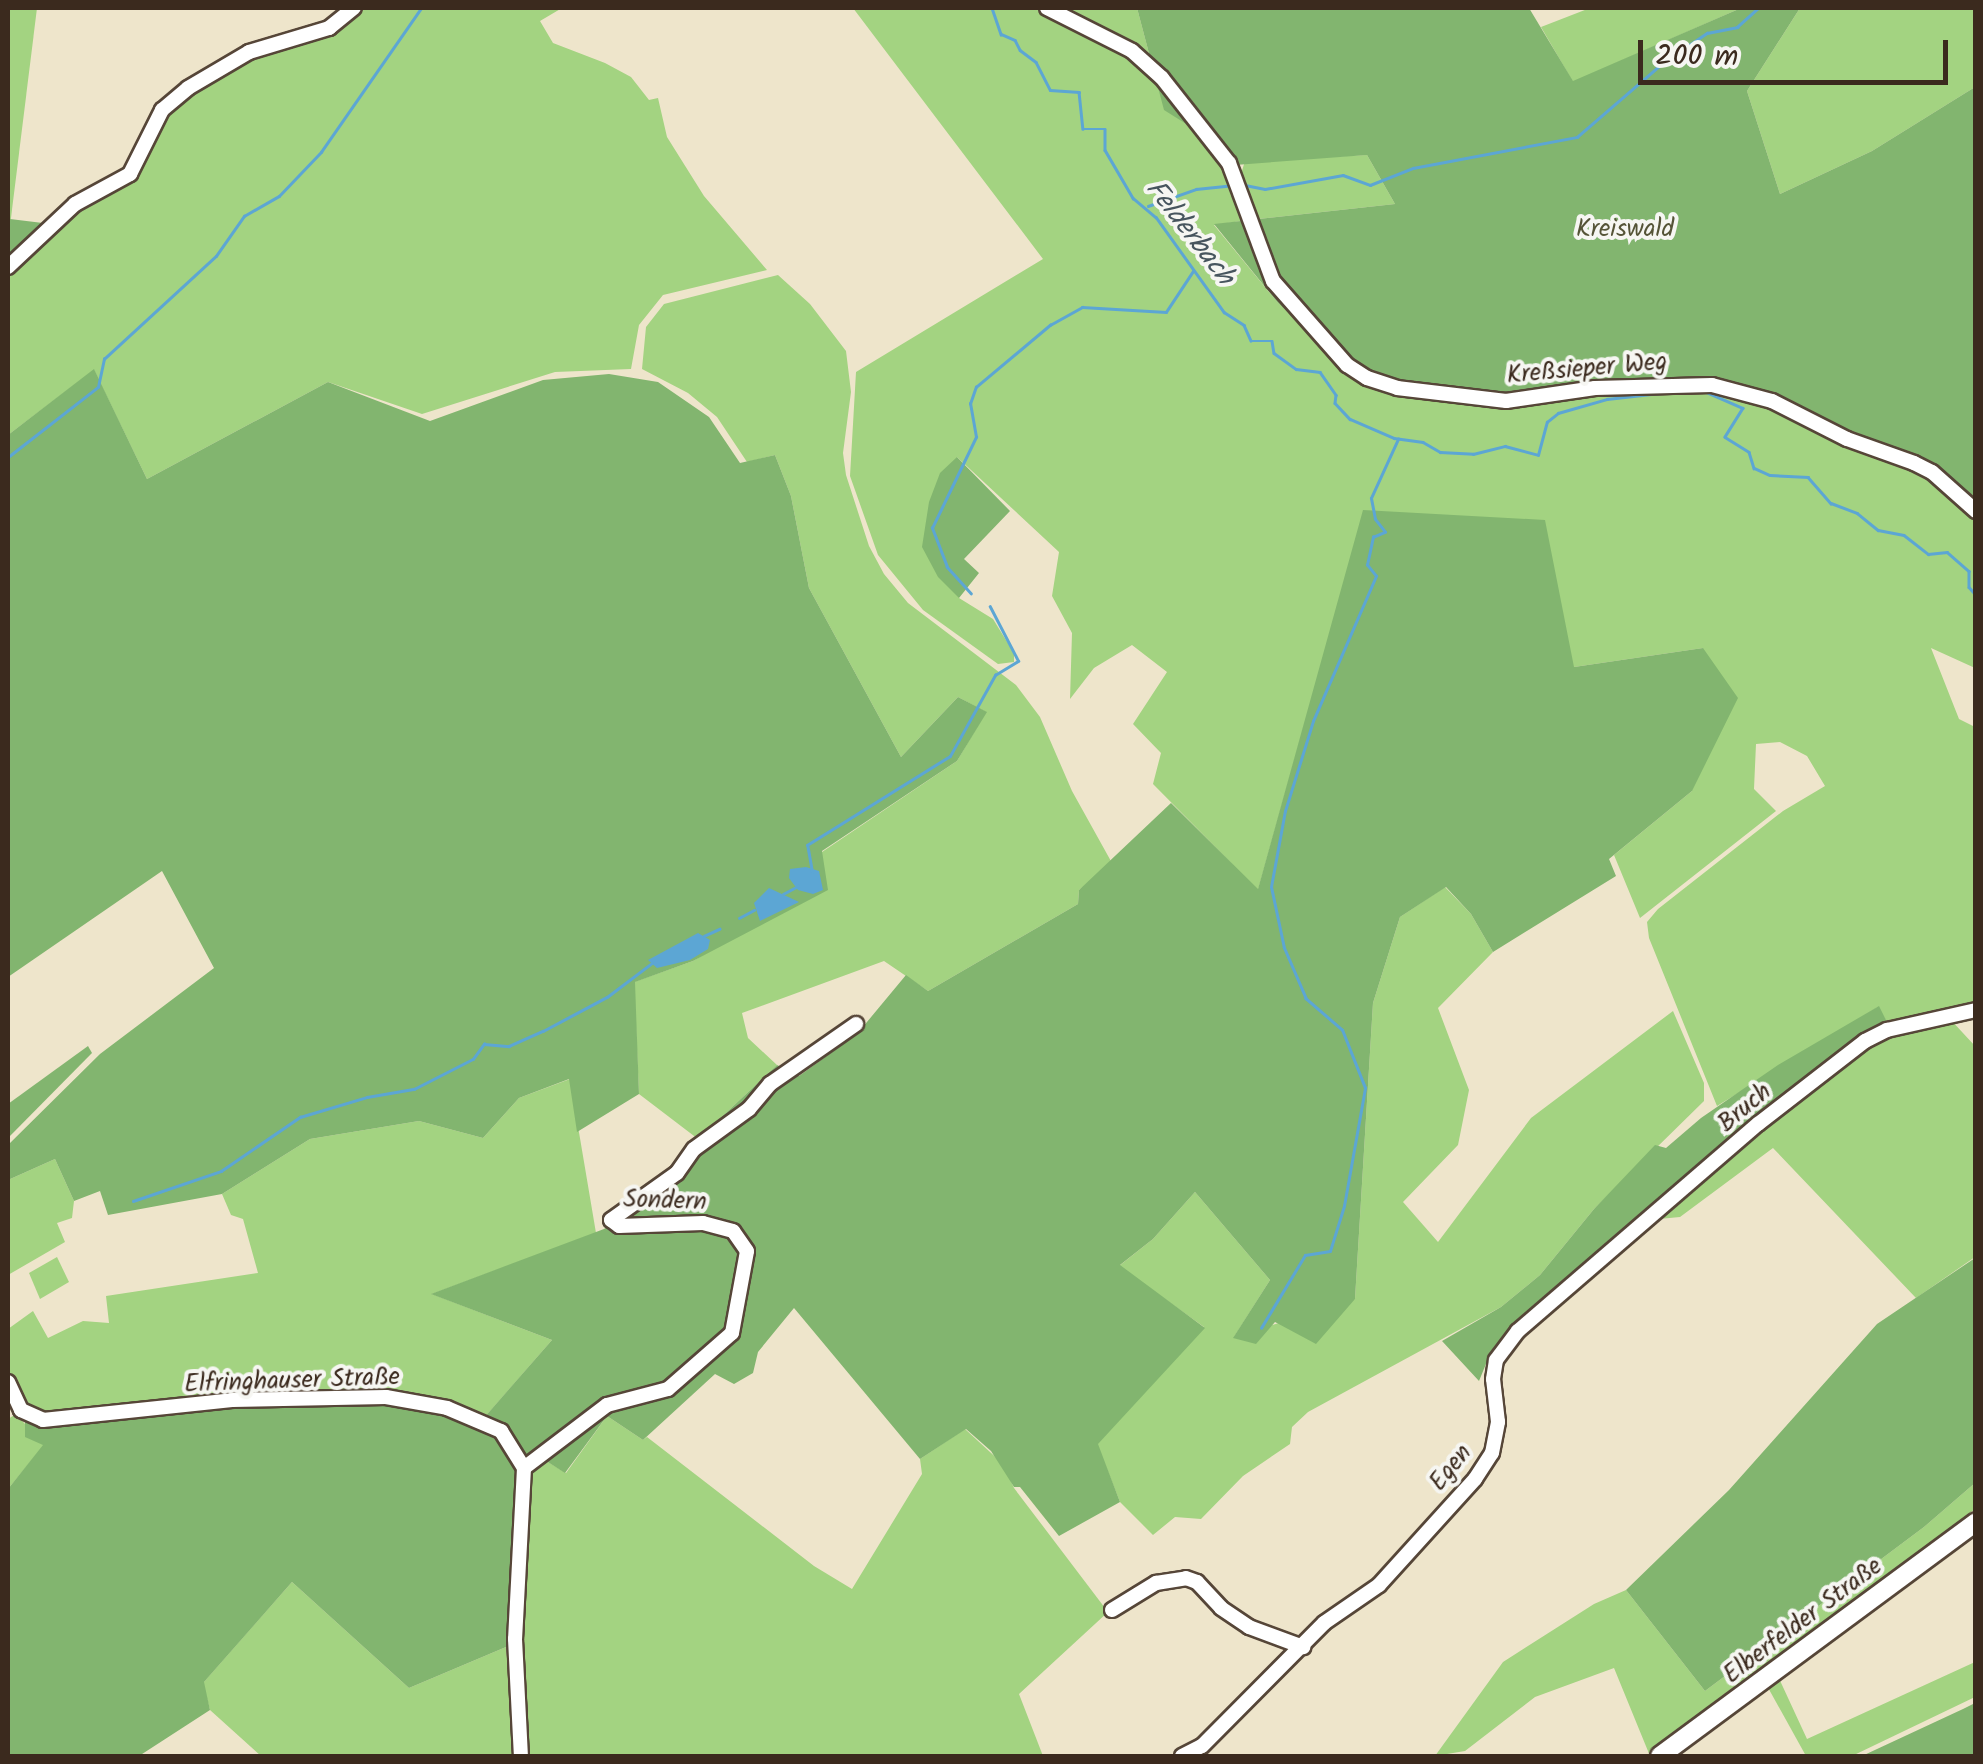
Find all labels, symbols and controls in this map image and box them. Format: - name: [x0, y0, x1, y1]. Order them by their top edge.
- scale bar: [1643, 20, 1953, 82]
- text: 200 m: [1655, 33, 1738, 81]
- water label: Felderbach: [1137, 173, 1241, 293]
- park label: Kreiswald: [1576, 214, 1674, 244]
- street label: Kreßsieper Weg: [1506, 347, 1668, 391]
- street label: Bruch: [1712, 1077, 1778, 1139]
- street label: Sondern: [623, 1185, 707, 1217]
- street label: Elfringhauser Straße: [184, 1362, 400, 1400]
- street label: Egen: [1423, 1439, 1479, 1497]
- street label: Elberfelder Straße: [1718, 1552, 1888, 1690]

